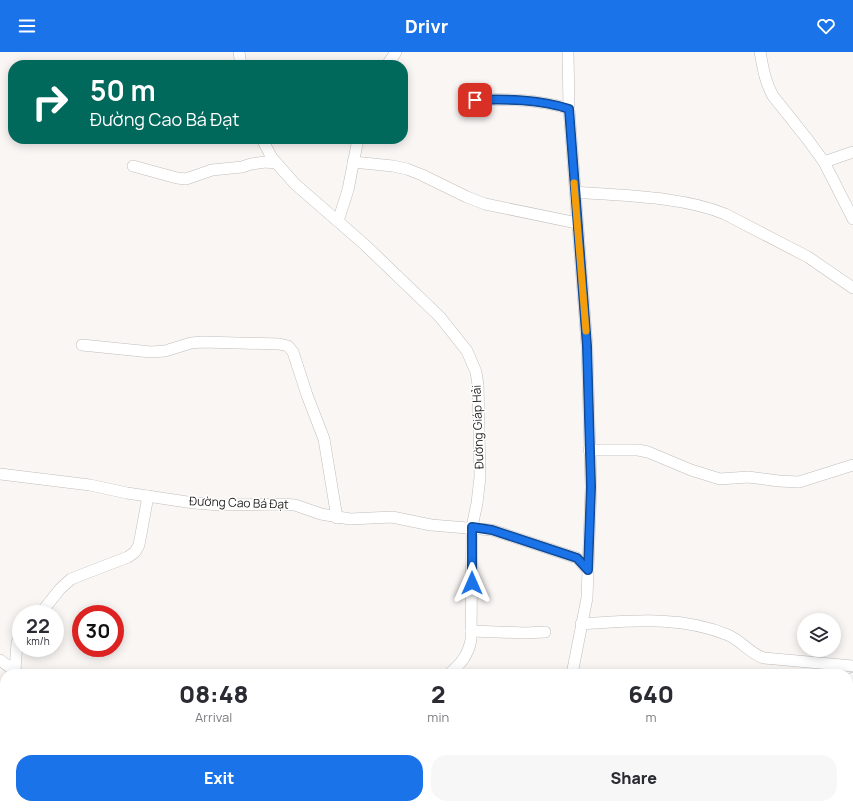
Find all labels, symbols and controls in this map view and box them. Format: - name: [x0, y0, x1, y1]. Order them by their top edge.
- text: Drivr: [405, 14, 448, 38]
- icon: menu: [16, 15, 38, 37]
- icon: heart: [815, 15, 837, 37]
- text: 50 m: [90, 71, 156, 109]
- icon: right: [24, 76, 76, 128]
- pin: [458, 83, 492, 117]
- icon: arrive: [464, 89, 486, 111]
- text: Đường Cao Bá Đạt: [90, 107, 240, 131]
- street label: Đường Giáp Hải: [468, 385, 487, 469]
- street label: Đường Cao Bá Đạt: [189, 492, 289, 513]
- position arrow: [451, 562, 493, 604]
- speed limit sign: 30: [72, 605, 124, 657]
- text: 22: [26, 612, 50, 639]
- map controls: [797, 613, 841, 657]
- button: layers: [797, 613, 841, 657]
- text: km/h: [26, 634, 50, 648]
- text: 08:48: [179, 677, 248, 710]
- text: 2: [431, 677, 446, 710]
- text: 640: [628, 677, 674, 710]
- text: Arrival: [195, 708, 232, 726]
- text: min: [427, 708, 449, 726]
- text: m: [646, 708, 657, 726]
- button: Exit: [16, 755, 423, 801]
- button: Share: [431, 755, 837, 801]

